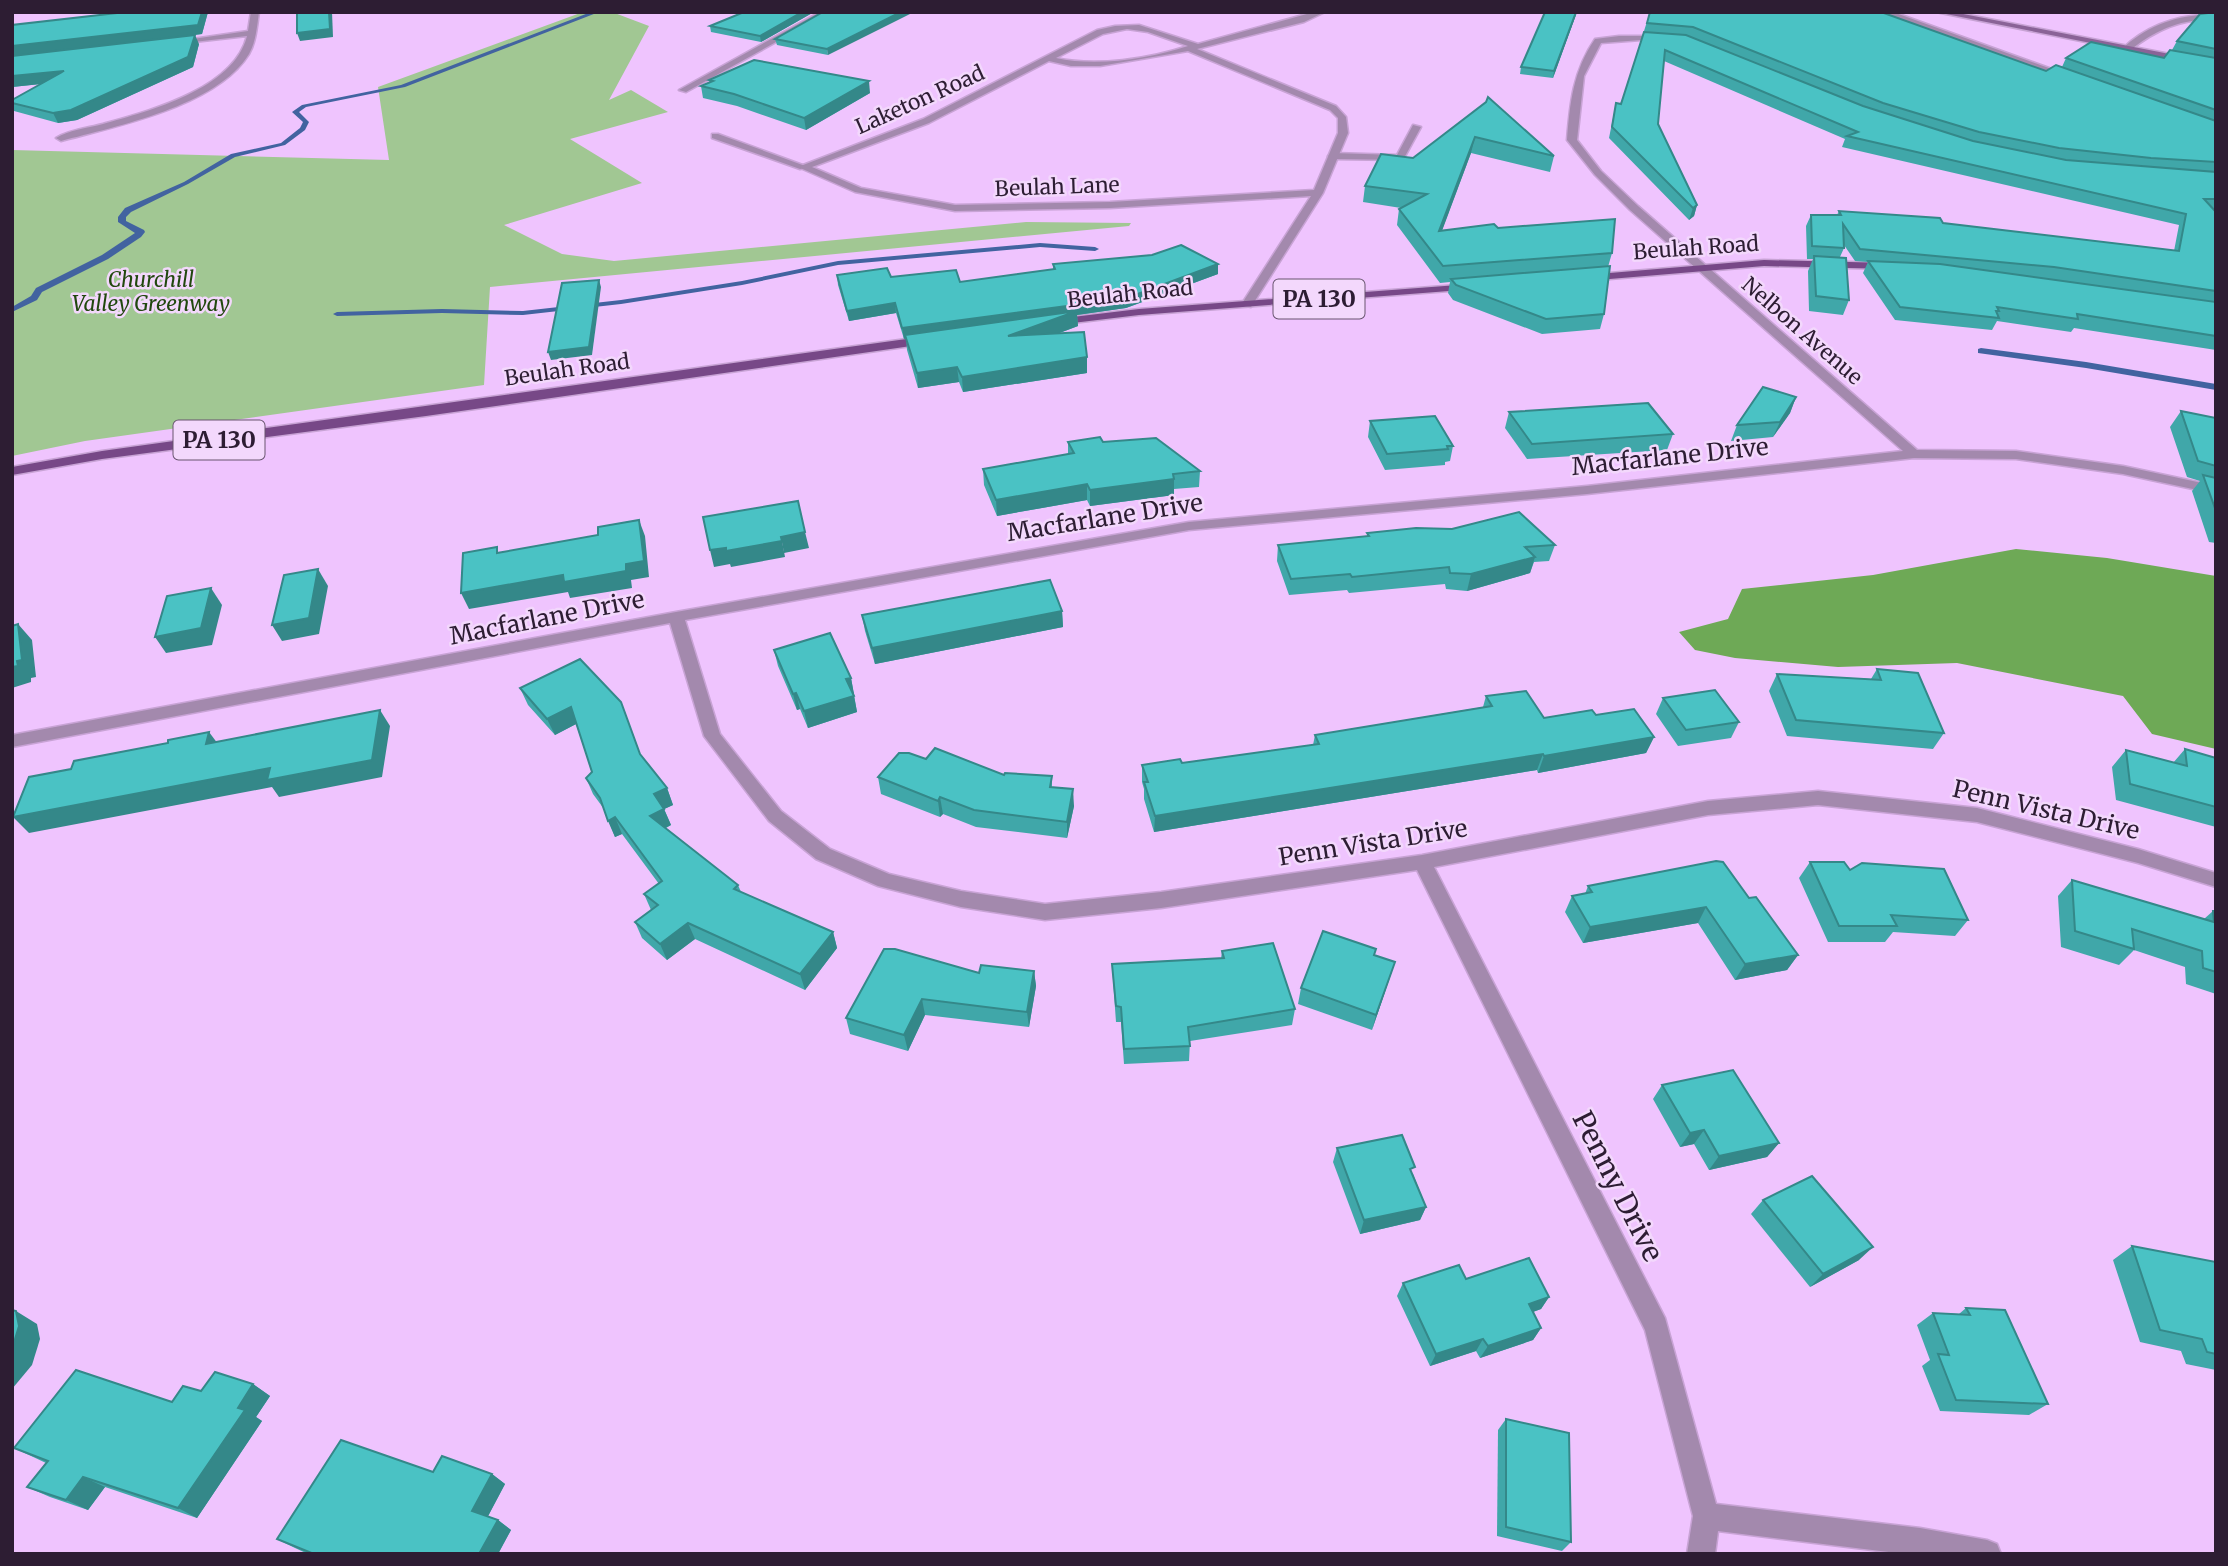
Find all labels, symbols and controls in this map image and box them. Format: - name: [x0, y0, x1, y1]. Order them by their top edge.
- street label: Laketon Road: [851, 59, 989, 140]
- street label: Beulah Lane: [994, 171, 1120, 202]
- street label: Beulah Road: [1632, 230, 1760, 265]
- park label: Churchill Valley Greenway: [72, 266, 230, 317]
- street label: Nelbon Avenue: [1736, 271, 1868, 390]
- street label: Beulah Road: [1066, 273, 1194, 314]
- road number: PA 130: [1274, 280, 1364, 318]
- street label: Beulah Road: [503, 347, 632, 392]
- road number: PA 130: [174, 420, 264, 460]
- street label: Macfarlane Drive: [1570, 431, 1770, 482]
- street label: Macfarlane Drive: [1005, 487, 1205, 548]
- street label: Macfarlane Drive: [447, 583, 647, 652]
- street label: Penn Vista Drive: [1950, 773, 2143, 846]
- street label: Penn Vista Drive: [1276, 812, 1470, 873]
- street label: Penny Drive: [1565, 1105, 1671, 1267]

